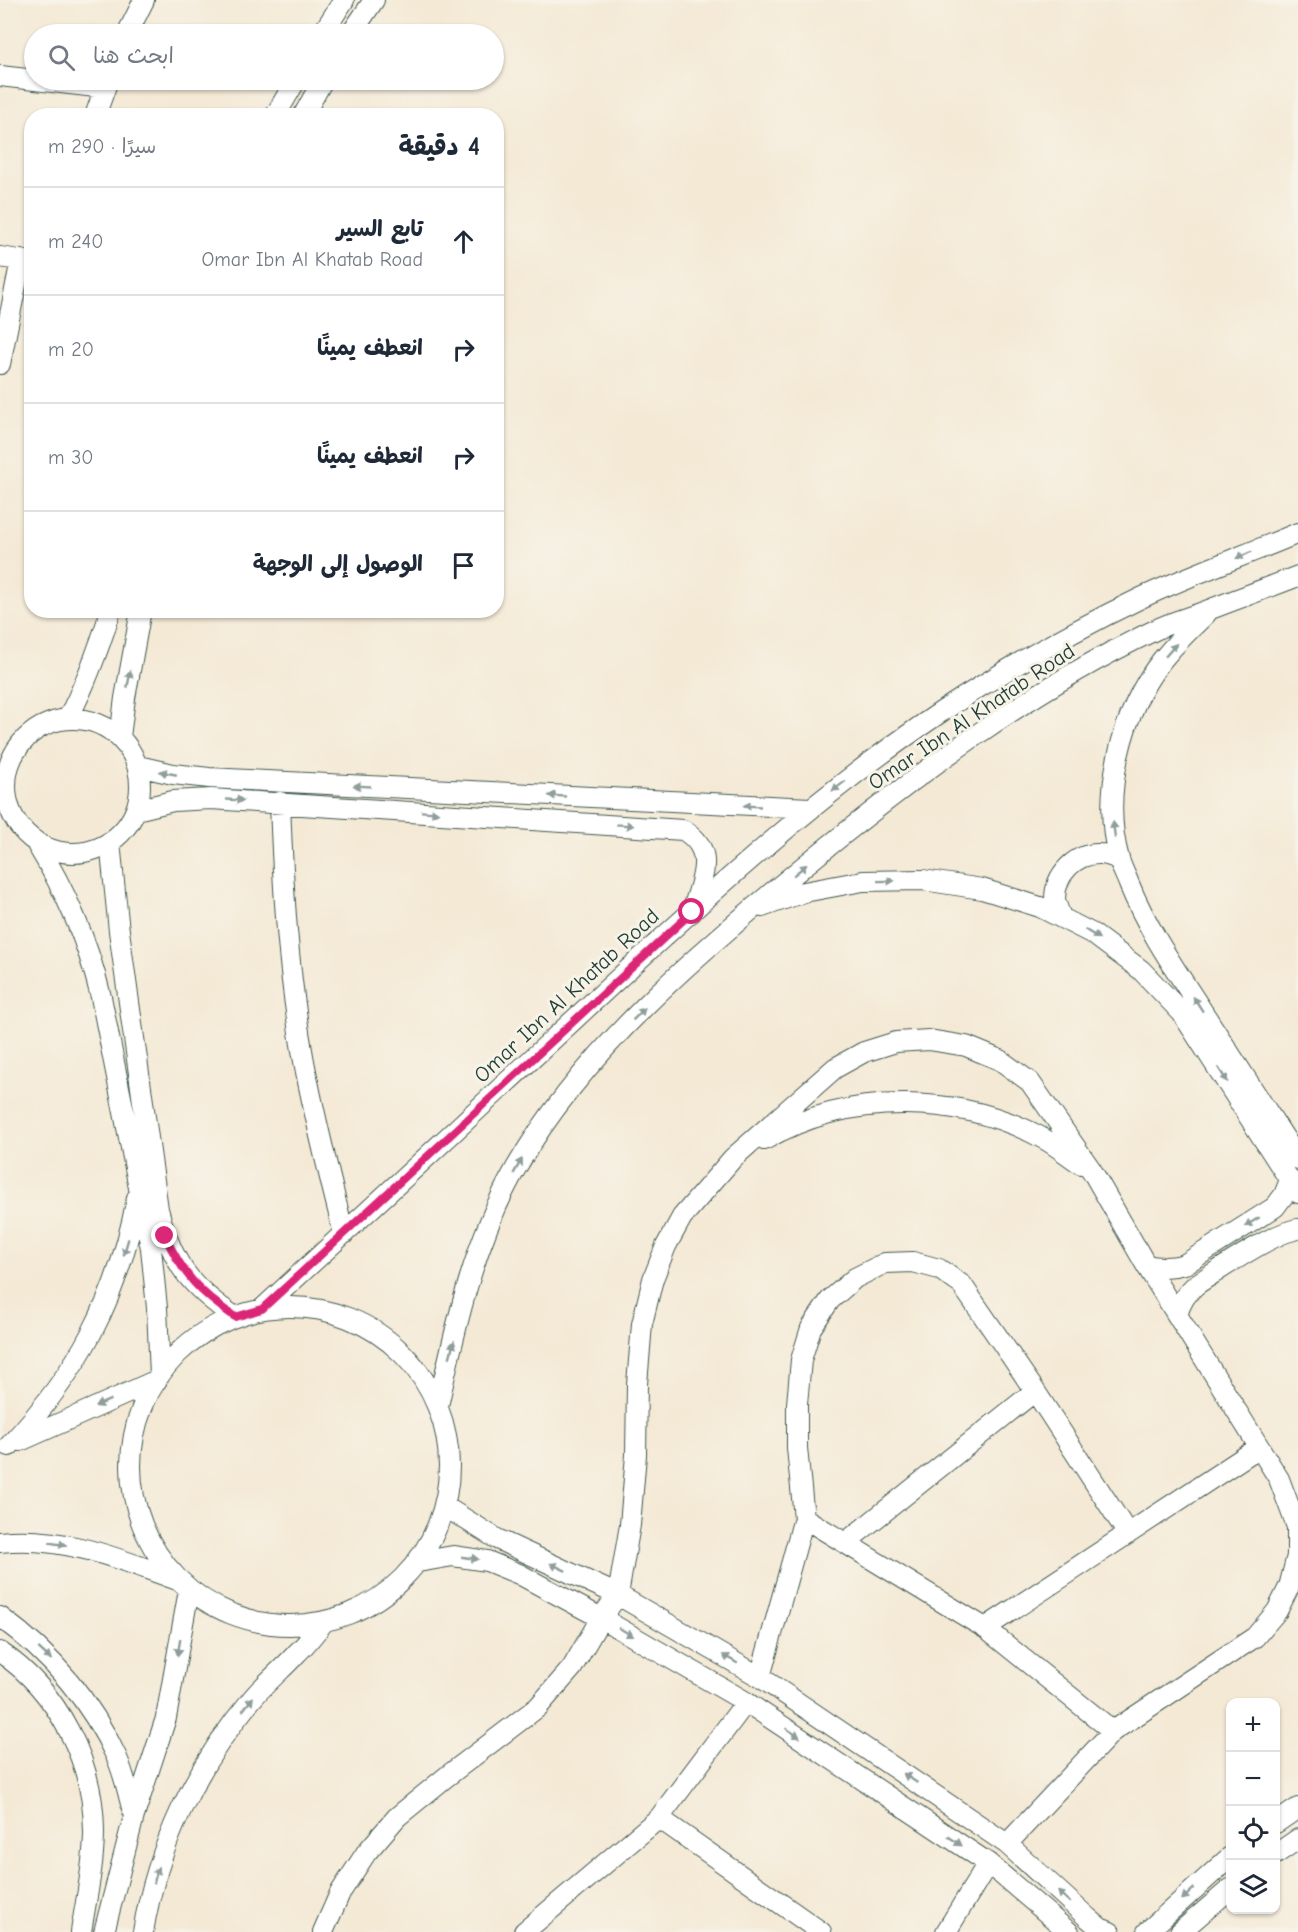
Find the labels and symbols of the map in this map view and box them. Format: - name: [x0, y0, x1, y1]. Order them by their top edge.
- one-way arrow: [1235, 551, 1253, 560]
- street label: Omar Ibn Al Khatab Road: [863, 638, 1080, 796]
- one-way arrow: [1164, 643, 1177, 658]
- one-way arrow: [125, 669, 134, 688]
- one-way arrow: [158, 768, 177, 777]
- one-way arrow: [831, 780, 847, 793]
- one-way arrow: [353, 781, 372, 790]
- one-way arrow: [548, 791, 567, 800]
- one-way arrow: [226, 796, 245, 805]
- one-way arrow: [742, 801, 761, 810]
- one-way arrow: [420, 807, 439, 817]
- one-way arrow: [615, 820, 634, 829]
- one-way arrow: [1110, 821, 1119, 840]
- one-way arrow: [792, 865, 807, 877]
- one-way arrow: [876, 876, 895, 886]
- route start: [678, 898, 704, 924]
- street label: Omar Ibn Al Khatab Road: [469, 903, 665, 1088]
- one-way arrow: [1083, 929, 1100, 940]
- one-way arrow: [1193, 996, 1204, 1012]
- one-way arrow: [631, 1008, 645, 1022]
- one-way arrow: [1217, 1067, 1228, 1084]
- one-way arrow: [512, 1158, 523, 1174]
- one-way arrow: [1244, 1217, 1260, 1228]
- route end: [151, 1222, 177, 1248]
- one-way arrow: [121, 1238, 130, 1256]
- one-way arrow: [448, 1340, 457, 1358]
- one-way arrow: [94, 1399, 112, 1408]
- one-way arrow: [49, 1540, 68, 1549]
- one-way arrow: [460, 1554, 479, 1563]
- one-way arrow: [550, 1562, 567, 1571]
- one-way arrow: [618, 1627, 635, 1637]
- one-way arrow: [174, 1638, 183, 1657]
- one-way arrow: [38, 1647, 52, 1661]
- one-way arrow: [722, 1654, 738, 1665]
- one-way arrow: [241, 1697, 253, 1712]
- one-way arrow: [784, 1727, 800, 1739]
- one-way arrow: [902, 1773, 918, 1784]
- one-way arrow: [946, 1835, 962, 1847]
- one-way arrow: [152, 1866, 162, 1884]
- one-way arrow: [1181, 1887, 1196, 1901]
- one-way arrow: [1057, 1891, 1072, 1904]

